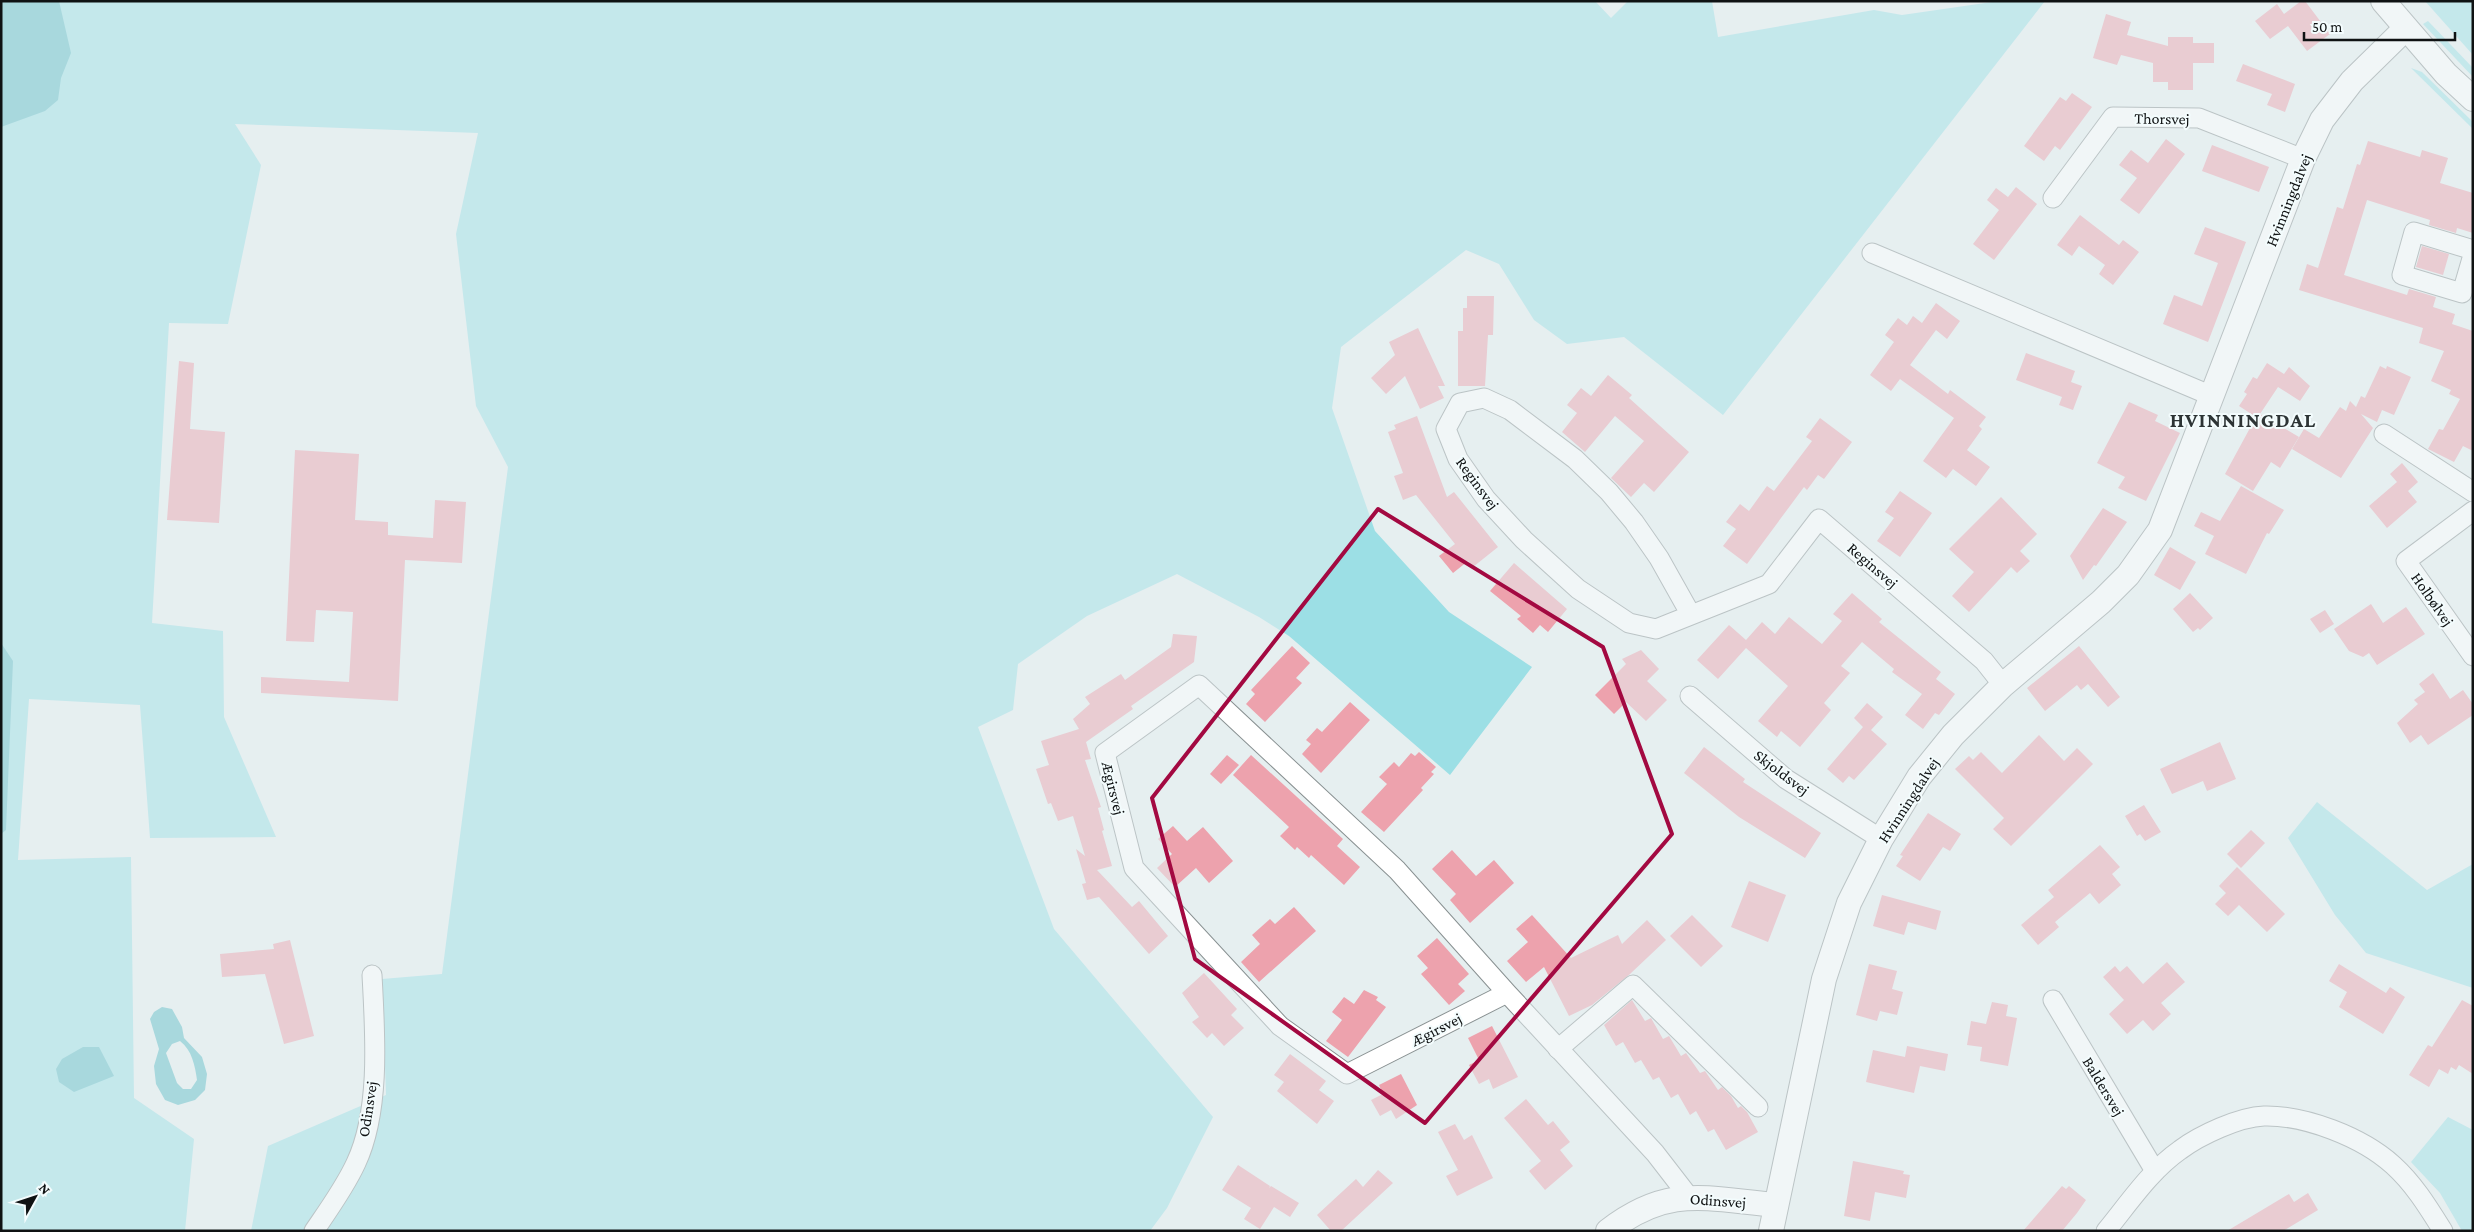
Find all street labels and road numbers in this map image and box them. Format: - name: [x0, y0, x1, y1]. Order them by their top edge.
- street label: Thorsvej: [2134, 110, 2190, 128]
- street label: Hvinningdalvej: [2262, 152, 2316, 249]
- street label: Reginsvej: [1452, 454, 1502, 513]
- street label: Reginsvej: [1844, 539, 1901, 592]
- street label: Holbølvej: [2407, 569, 2457, 630]
- street label: Skjoldsvej: [1750, 746, 1812, 799]
- street label: Hvinningdalvej: [1875, 755, 1943, 847]
- street label: Ægirsvej: [1097, 759, 1128, 817]
- street label: Ægirsvej: [1407, 1010, 1465, 1051]
- street label: Baldersvej: [2078, 1054, 2128, 1119]
- street label: Odinsvej: [355, 1080, 381, 1138]
- street label: Odinsvej: [1689, 1190, 1747, 1212]

